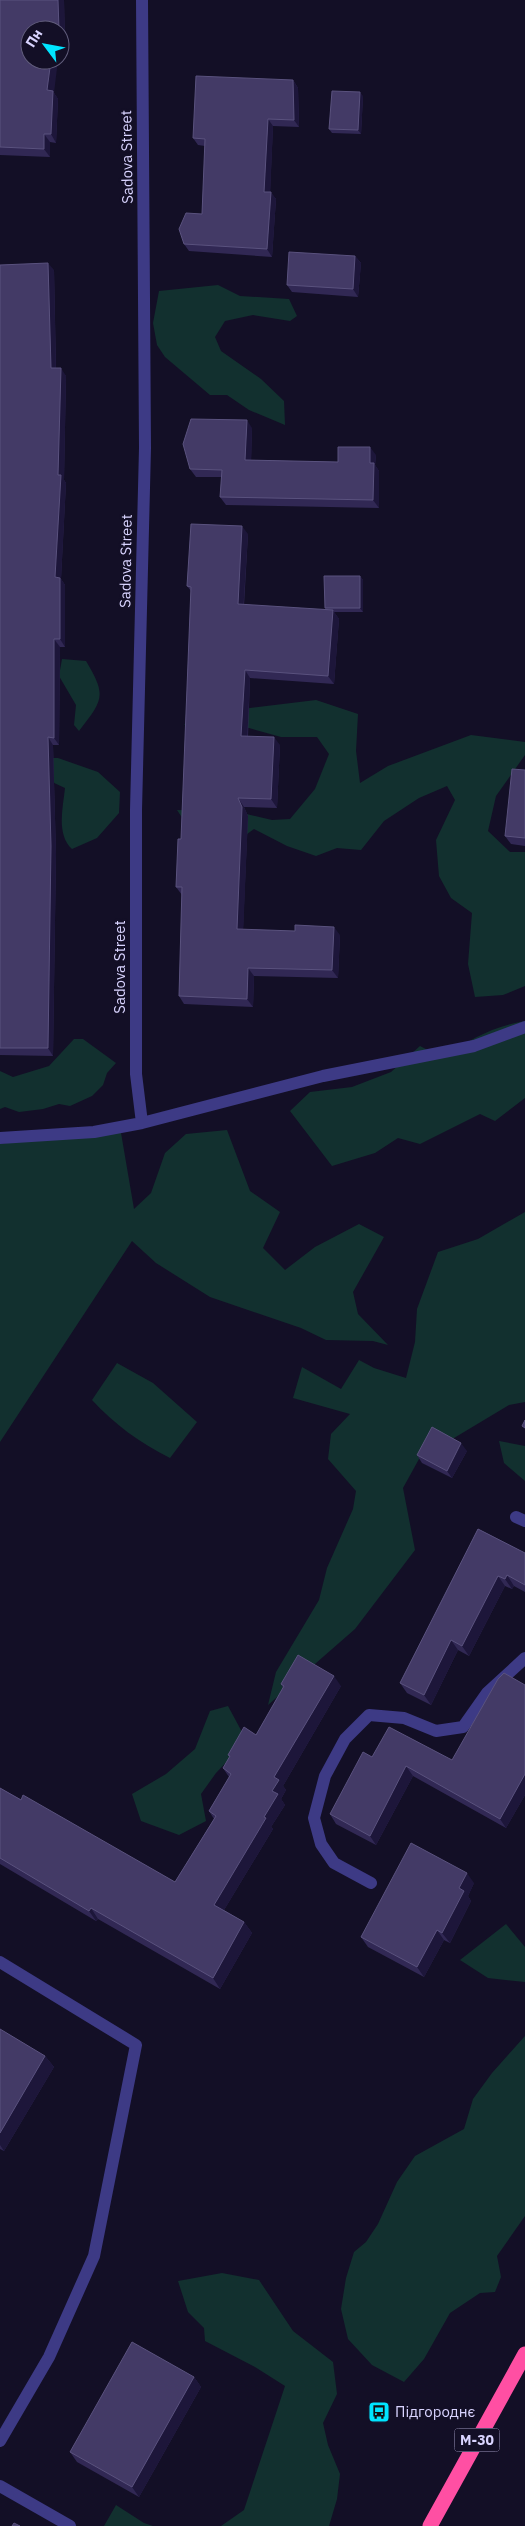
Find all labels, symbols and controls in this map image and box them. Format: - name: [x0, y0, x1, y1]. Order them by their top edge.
- north arrow: [20, 20, 70, 70]
- text: Пн: [21, 25, 47, 51]
- street label: Sadova Street: [116, 110, 137, 204]
- street label: Sadova Street: [115, 514, 136, 608]
- street label: Sadova Street: [110, 920, 129, 1014]
- bus stop icon: Підгороднє: [367, 2400, 391, 2424]
- place label: Підгороднє: [395, 2402, 476, 2421]
- road number: М-30: [454, 2428, 500, 2452]

